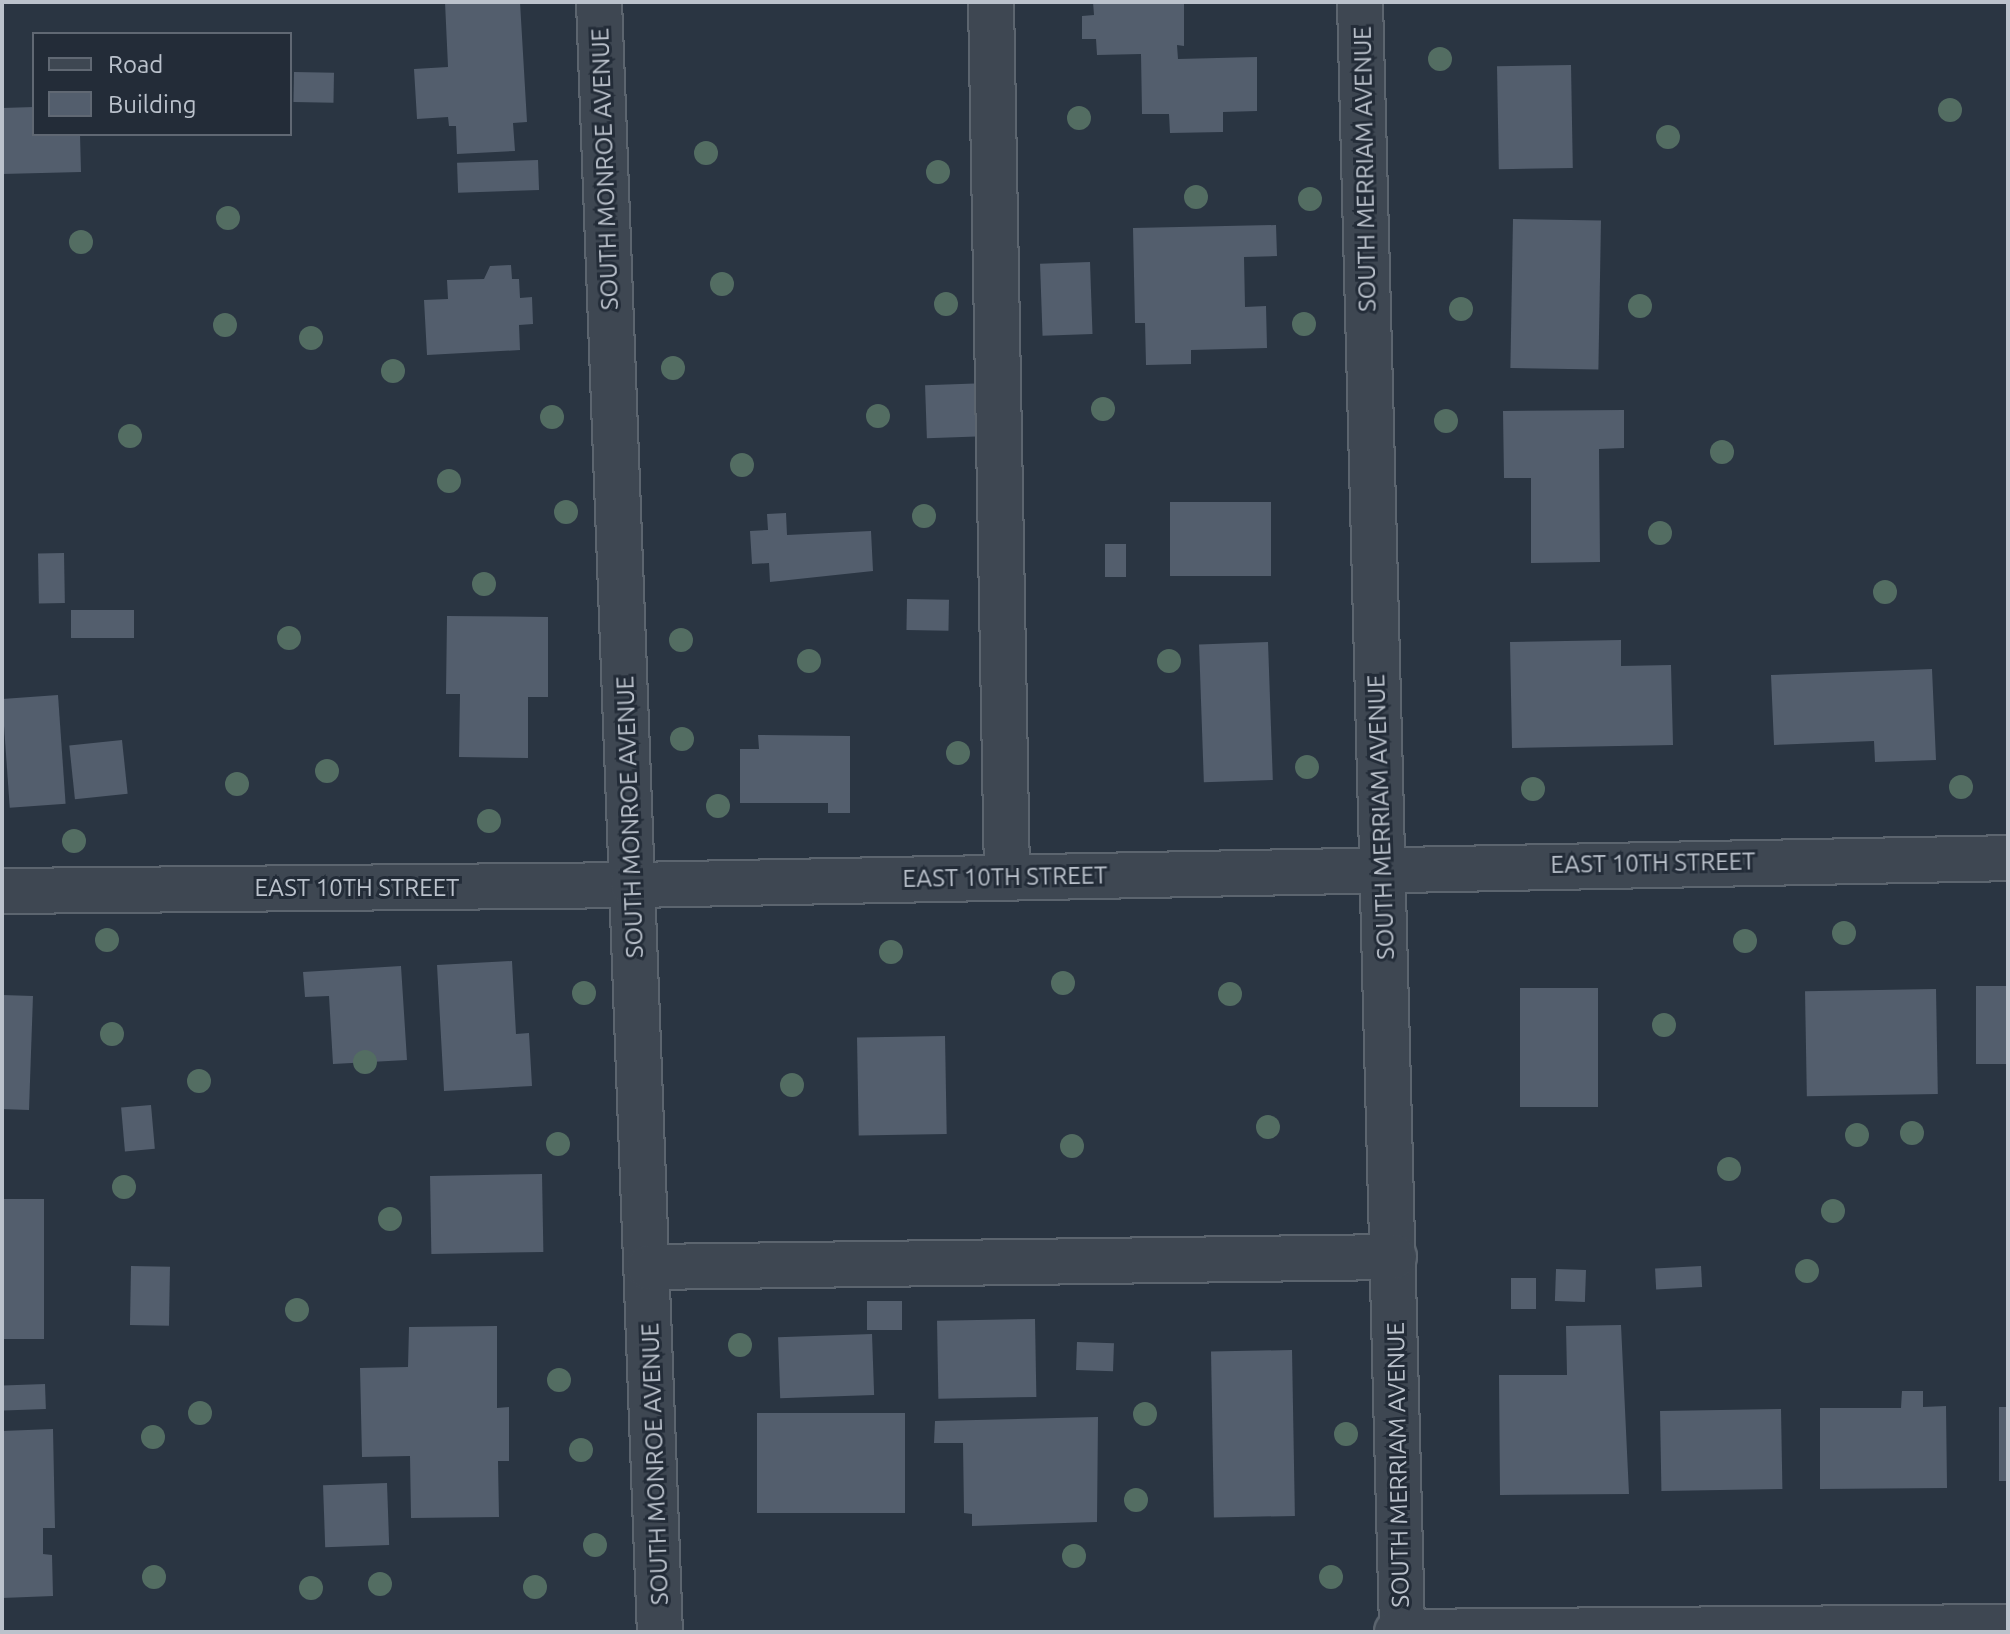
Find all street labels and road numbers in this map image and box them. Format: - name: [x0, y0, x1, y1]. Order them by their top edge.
- street label: SOUTH MERRIAM AVENUE: [1348, 26, 1382, 312]
- street label: SOUTH MONROE AVENUE: [586, 27, 624, 311]
- street label: SOUTH MERRIAM AVENUE: [1362, 674, 1400, 960]
- street label: SOUTH MONROE AVENUE: [611, 675, 649, 959]
- street label: EAST 10TH STREET: [1550, 847, 1756, 879]
- street label: EAST 10TH STREET: [902, 861, 1108, 893]
- street label: EAST 10TH STREET: [255, 874, 459, 902]
- street label: SOUTH MONROE AVENUE: [636, 1322, 674, 1606]
- street label: SOUTH MERRIAM AVENUE: [1381, 1322, 1415, 1608]

